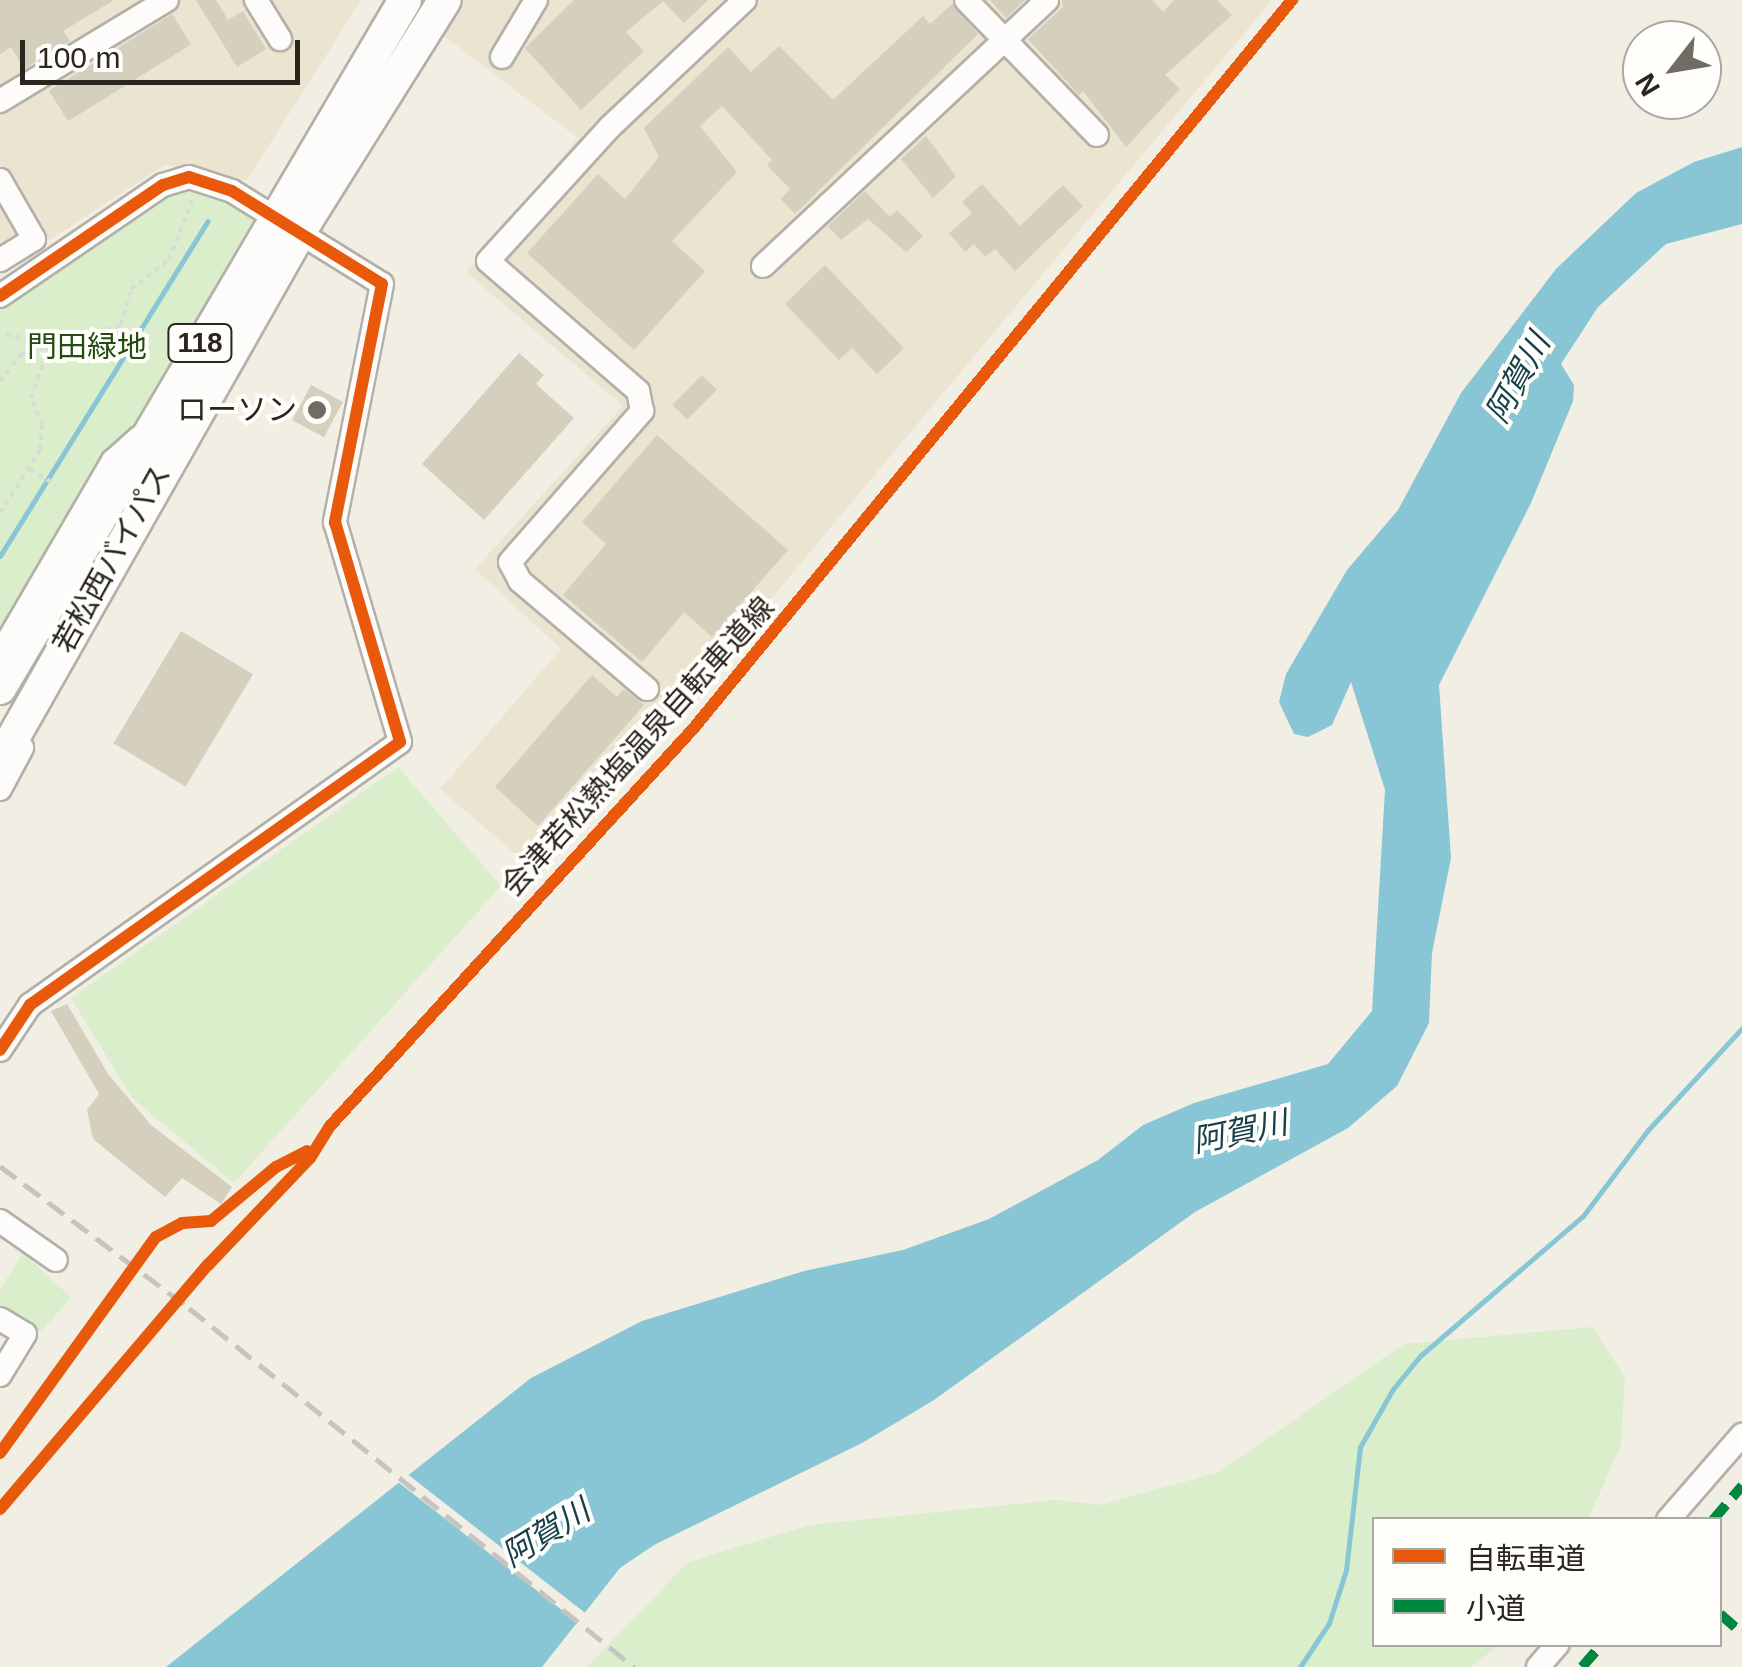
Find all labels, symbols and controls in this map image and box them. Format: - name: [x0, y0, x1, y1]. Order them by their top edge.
- scale bar: [25, 20, 305, 82]
- north arrow: [1622, 20, 1722, 120]
- text: 100 m: [37, 41, 120, 74]
- text: N: [1629, 68, 1666, 101]
- road number: 118: [165, 320, 235, 366]
- water label: 阿賀川: [1478, 327, 1558, 429]
- park label: 門田緑地: [27, 329, 147, 365]
- place label: ローソン: [177, 392, 297, 428]
- marker: ローソン: [306, 399, 328, 421]
- street label: 若松西バイパス: [45, 458, 179, 660]
- street label: 会津若松熱塩温泉自転車道線: [494, 590, 782, 904]
- water label: 阿賀川: [1189, 1103, 1291, 1161]
- water label: 阿賀川: [495, 1491, 597, 1575]
- legend: [1372, 1517, 1722, 1647]
- text: 自転車道: [1466, 1542, 1586, 1575]
- text: 小道: [1466, 1592, 1526, 1625]

